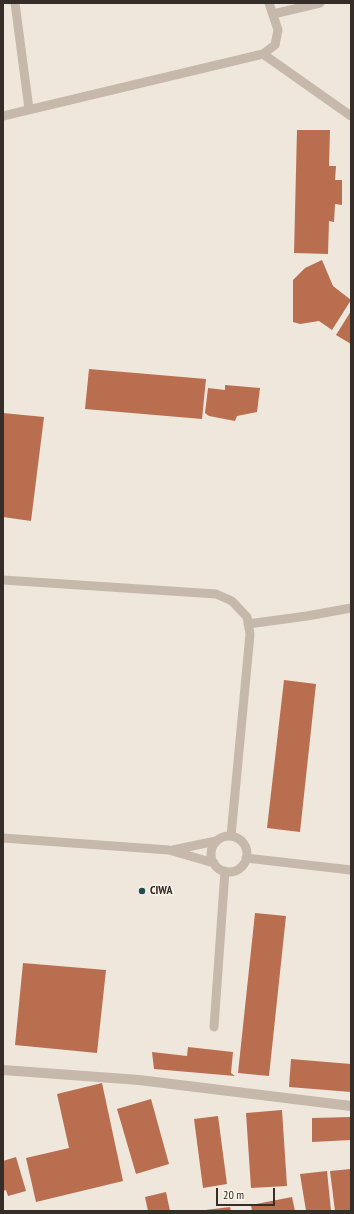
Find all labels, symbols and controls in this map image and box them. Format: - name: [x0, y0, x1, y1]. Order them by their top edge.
- place label: CIWA: [150, 884, 172, 898]
- marker: CIWA: [137, 886, 147, 896]
- scale bar: [218, 1180, 277, 1206]
- text: 20 m: [223, 1187, 244, 1202]

